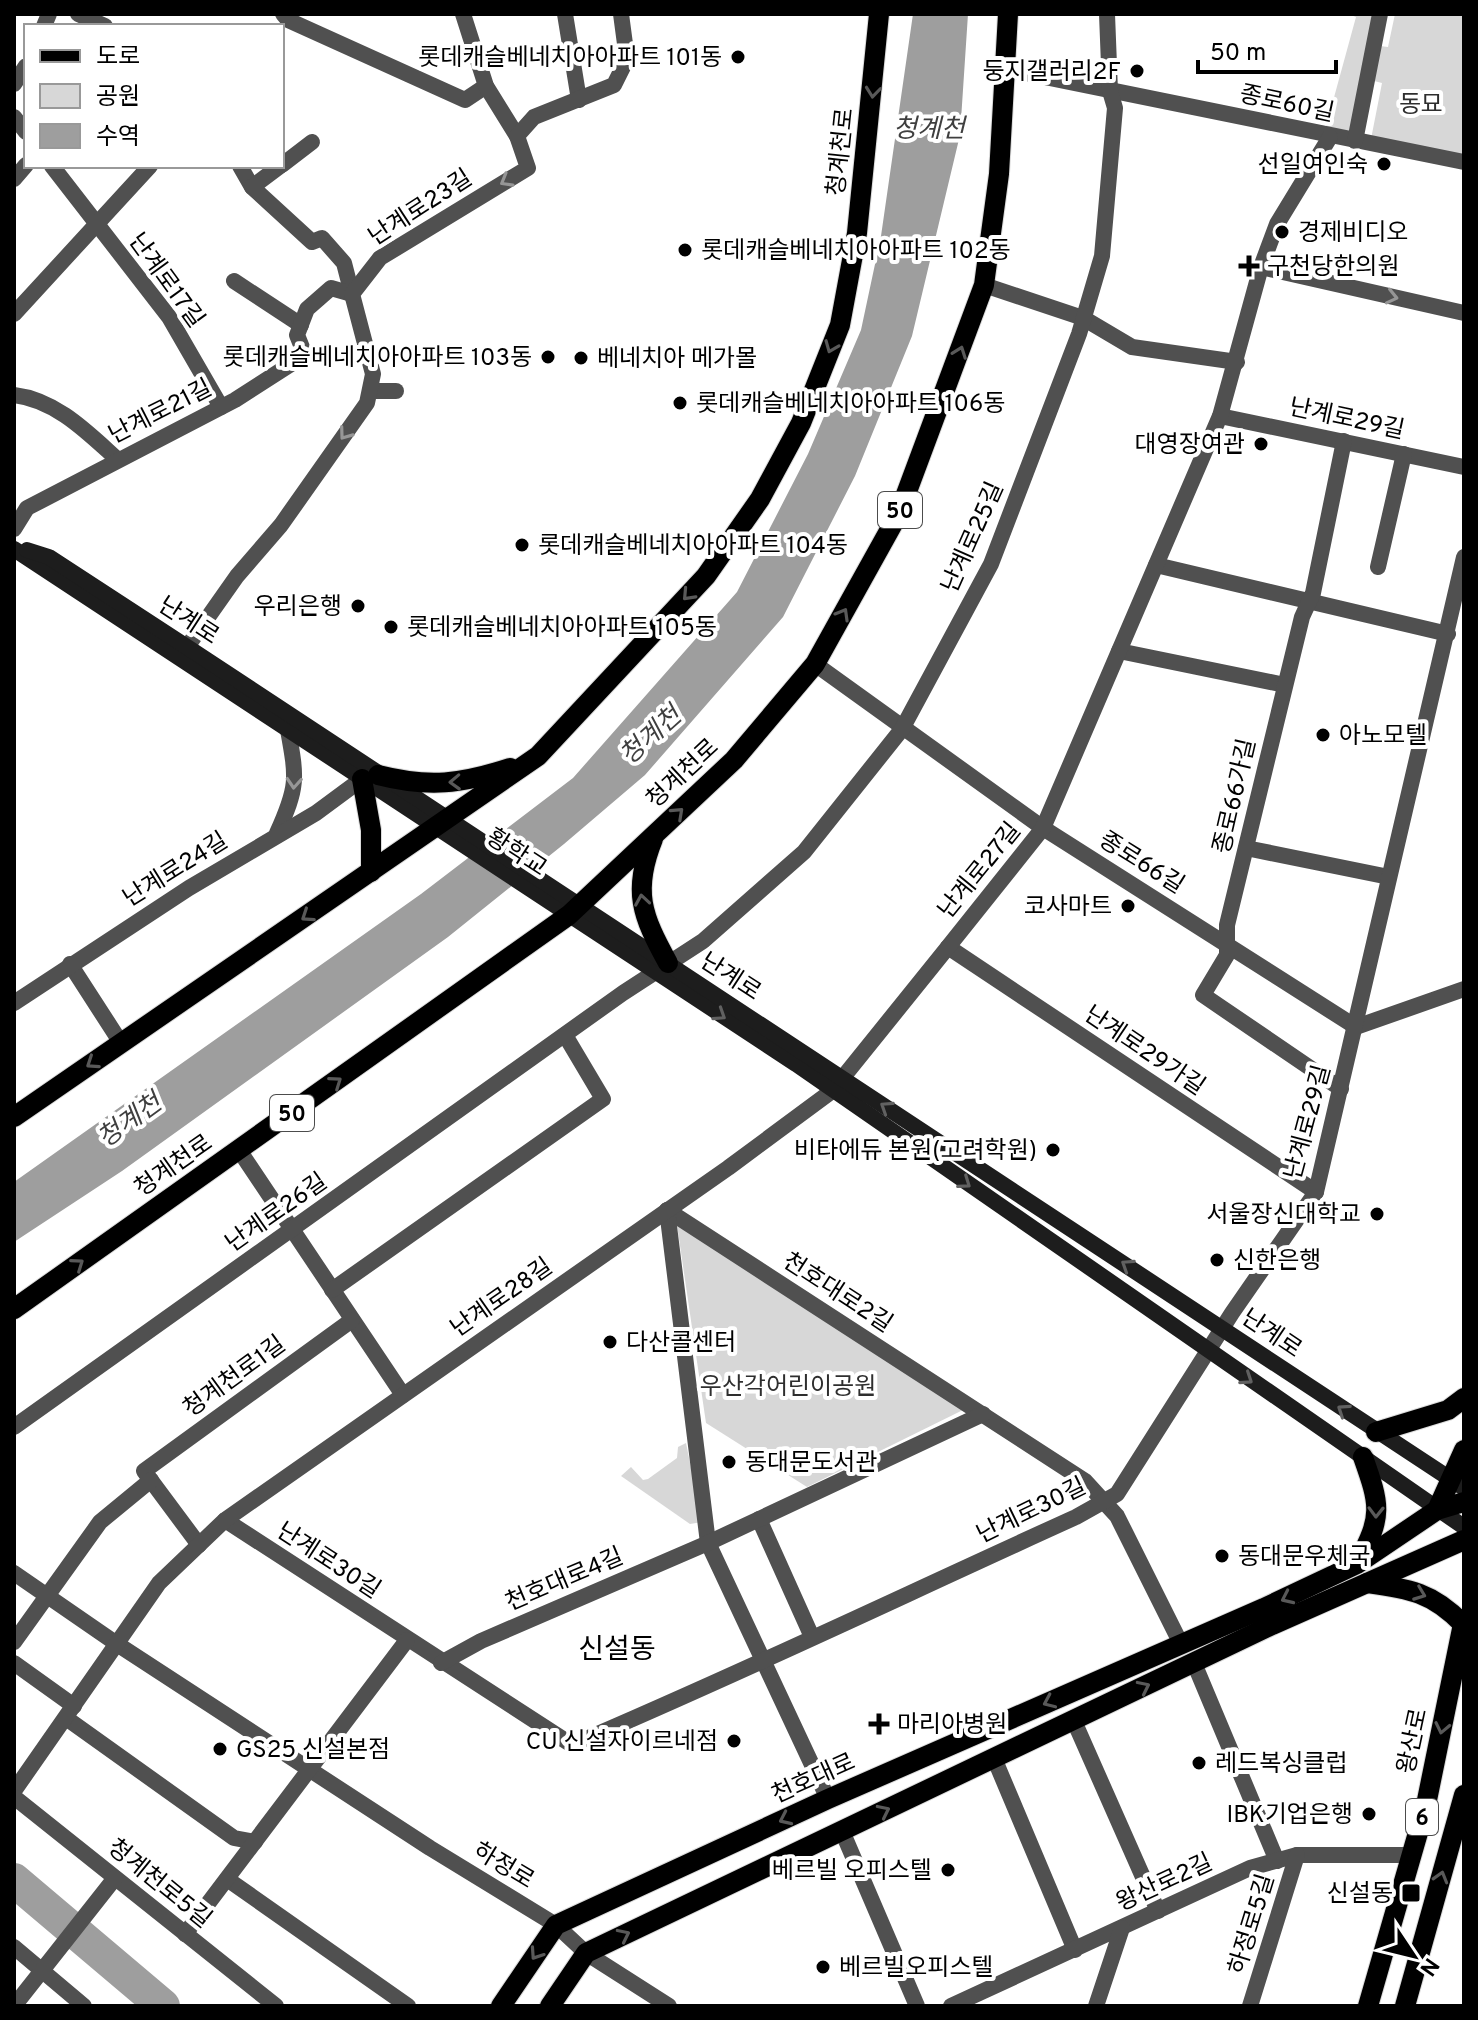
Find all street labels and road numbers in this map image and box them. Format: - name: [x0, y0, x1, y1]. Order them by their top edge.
- street label: 종로60길: [1237, 80, 1337, 130]
- street label: 청계천로: [822, 107, 862, 198]
- street label: 난계로23길: [364, 164, 479, 253]
- street label: 난계로17길: [121, 228, 210, 334]
- street label: 난계로21길: [104, 374, 218, 452]
- street label: 난계로29길: [1286, 393, 1407, 447]
- street label: 난계로25길: [936, 478, 1012, 598]
- road number: 50: [878, 492, 922, 528]
- street label: 난계로: [152, 591, 224, 652]
- street label: 청계천로: [641, 733, 726, 816]
- street label: 종로66가길: [1208, 736, 1264, 857]
- street label: 난계로27길: [933, 817, 1028, 925]
- street label: 황학교: [480, 823, 552, 884]
- street label: 종로66길: [1093, 826, 1189, 902]
- street label: 난계로24길: [118, 827, 234, 915]
- street label: 난계로: [694, 947, 766, 1008]
- street label: 난계로29가길: [1078, 1000, 1210, 1103]
- street label: 난계로29길: [1279, 1062, 1339, 1183]
- road number: 50: [270, 1095, 314, 1131]
- street label: 청계천로: [129, 1129, 219, 1204]
- street label: 난계로26길: [220, 1168, 334, 1260]
- street label: 천호대로2길: [776, 1247, 898, 1340]
- street label: 난계로28길: [445, 1253, 559, 1345]
- street label: 난계로: [1235, 1304, 1307, 1366]
- street label: 청계천로1길: [178, 1330, 292, 1425]
- street label: 난계로30길: [972, 1472, 1091, 1551]
- street label: 난계로30길: [270, 1517, 386, 1606]
- street label: 천호대로4길: [501, 1543, 628, 1619]
- street label: 왕산로: [1392, 1706, 1436, 1777]
- street label: 천호대로: [767, 1748, 860, 1811]
- road number: 6: [1406, 1799, 1438, 1835]
- street label: 청계천로5길: [101, 1833, 217, 1936]
- street label: 하정로: [467, 1837, 539, 1897]
- street label: 왕산로2길: [1112, 1848, 1218, 1919]
- street label: 하정로5길: [1223, 1871, 1282, 1978]

